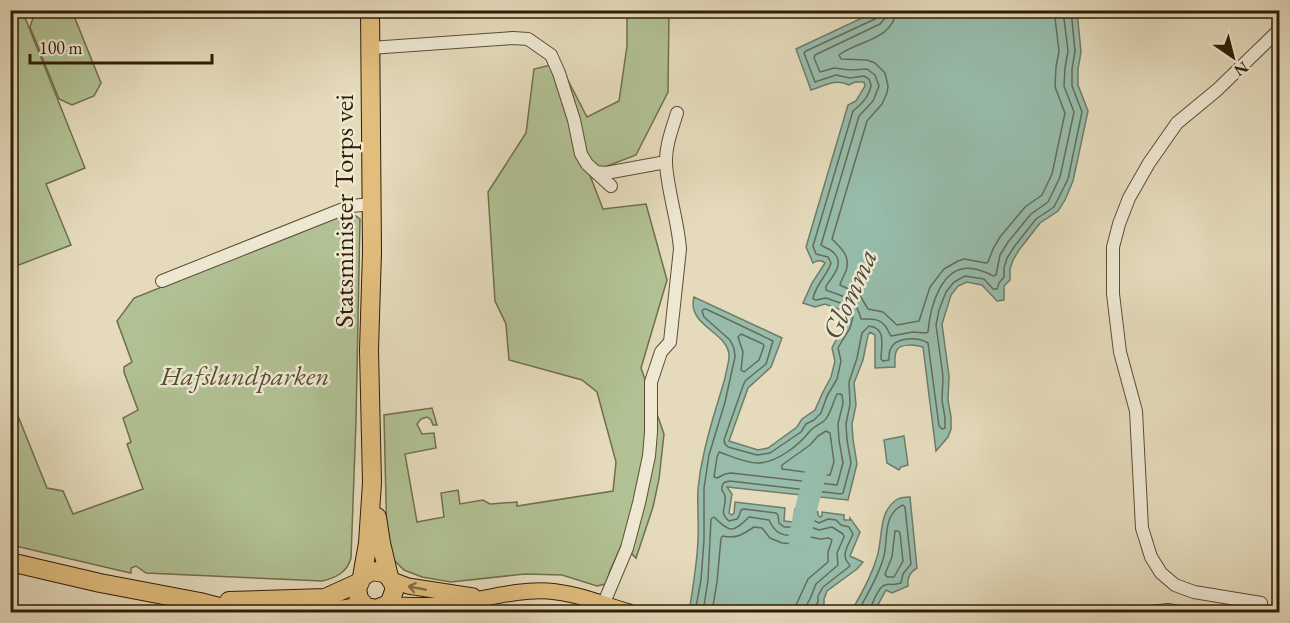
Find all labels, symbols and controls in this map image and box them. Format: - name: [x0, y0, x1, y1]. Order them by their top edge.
- scale bar: [30, 27, 212, 65]
- north arrow: [1203, 27, 1263, 87]
- text: 100 m: [39, 36, 83, 59]
- text: N: [1230, 57, 1253, 81]
- street label: Statsminister Torps vei: [326, 94, 361, 328]
- water label: Glomma: [813, 243, 885, 345]
- park label: Hafslundparken: [160, 358, 330, 393]
- one-way arrow: [408, 582, 427, 593]

